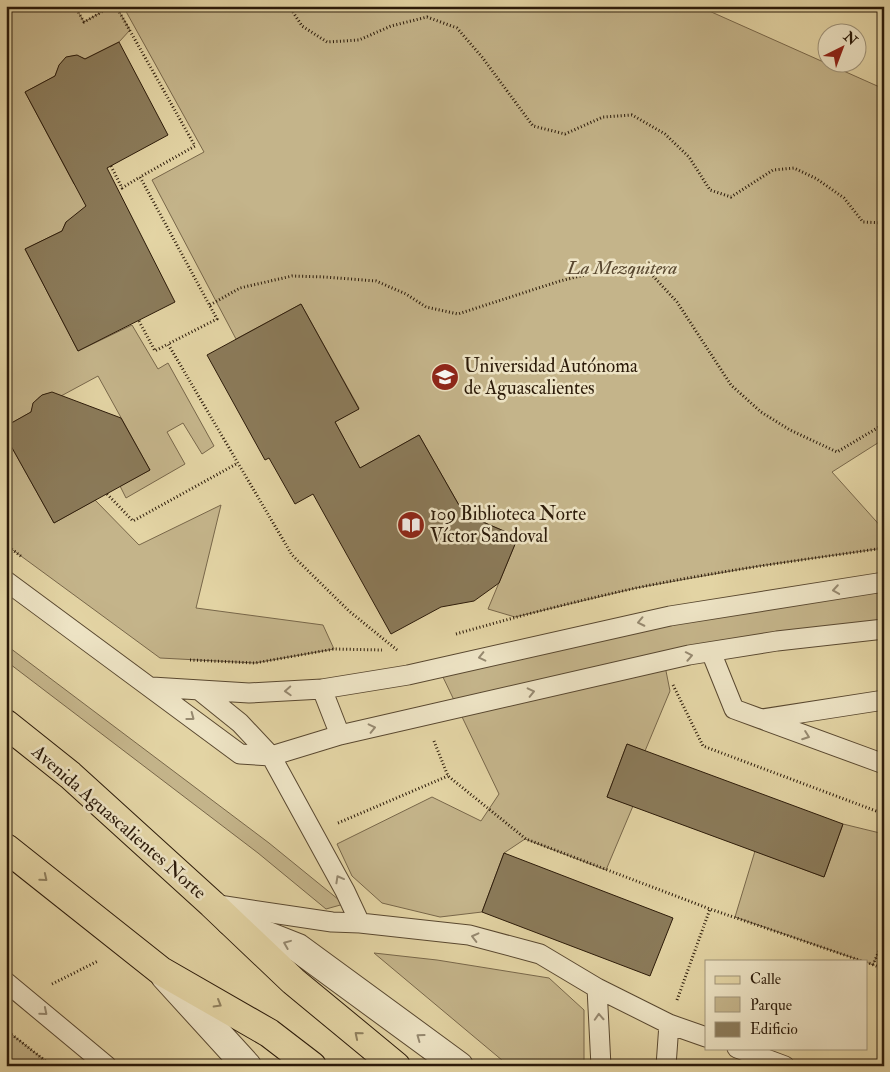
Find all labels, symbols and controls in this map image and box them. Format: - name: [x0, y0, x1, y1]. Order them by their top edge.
- north arrow: [818, 22, 868, 72]
- text: N: [839, 28, 861, 50]
- park label: La Mezquitera: [566, 256, 677, 280]
- place label: Universidad Autónoma de Aguascalientes: [464, 354, 638, 400]
- school or university icon: Universidad Autónoma de Aguascalientes: [430, 362, 460, 392]
- place label: 109 Biblioteca Norte Víctor Sandoval: [430, 502, 586, 548]
- library icon: 109 Biblioteca Norte Víctor Sandoval: [396, 510, 426, 540]
- one-way arrow: [831, 584, 840, 594]
- one-way arrow: [636, 616, 645, 627]
- one-way arrow: [478, 651, 487, 662]
- one-way arrow: [685, 651, 694, 661]
- one-way arrow: [284, 686, 292, 697]
- one-way arrow: [526, 687, 535, 698]
- one-way arrow: [185, 711, 194, 719]
- one-way arrow: [368, 723, 377, 734]
- one-way arrow: [802, 730, 810, 740]
- street label: Avenida Aguascalientes Norte: [26, 739, 211, 904]
- one-way arrow: [38, 873, 47, 881]
- one-way arrow: [335, 875, 345, 884]
- one-way arrow: [471, 932, 480, 943]
- one-way arrow: [283, 939, 292, 950]
- legend: [705, 960, 868, 1050]
- text: Calle: [750, 970, 781, 989]
- text: Parque: [750, 996, 792, 1015]
- one-way arrow: [213, 998, 222, 1008]
- one-way arrow: [38, 1007, 47, 1015]
- one-way arrow: [593, 1013, 604, 1021]
- text: Edificio: [750, 1020, 798, 1039]
- one-way arrow: [355, 1031, 364, 1040]
- one-way arrow: [416, 1034, 426, 1043]

